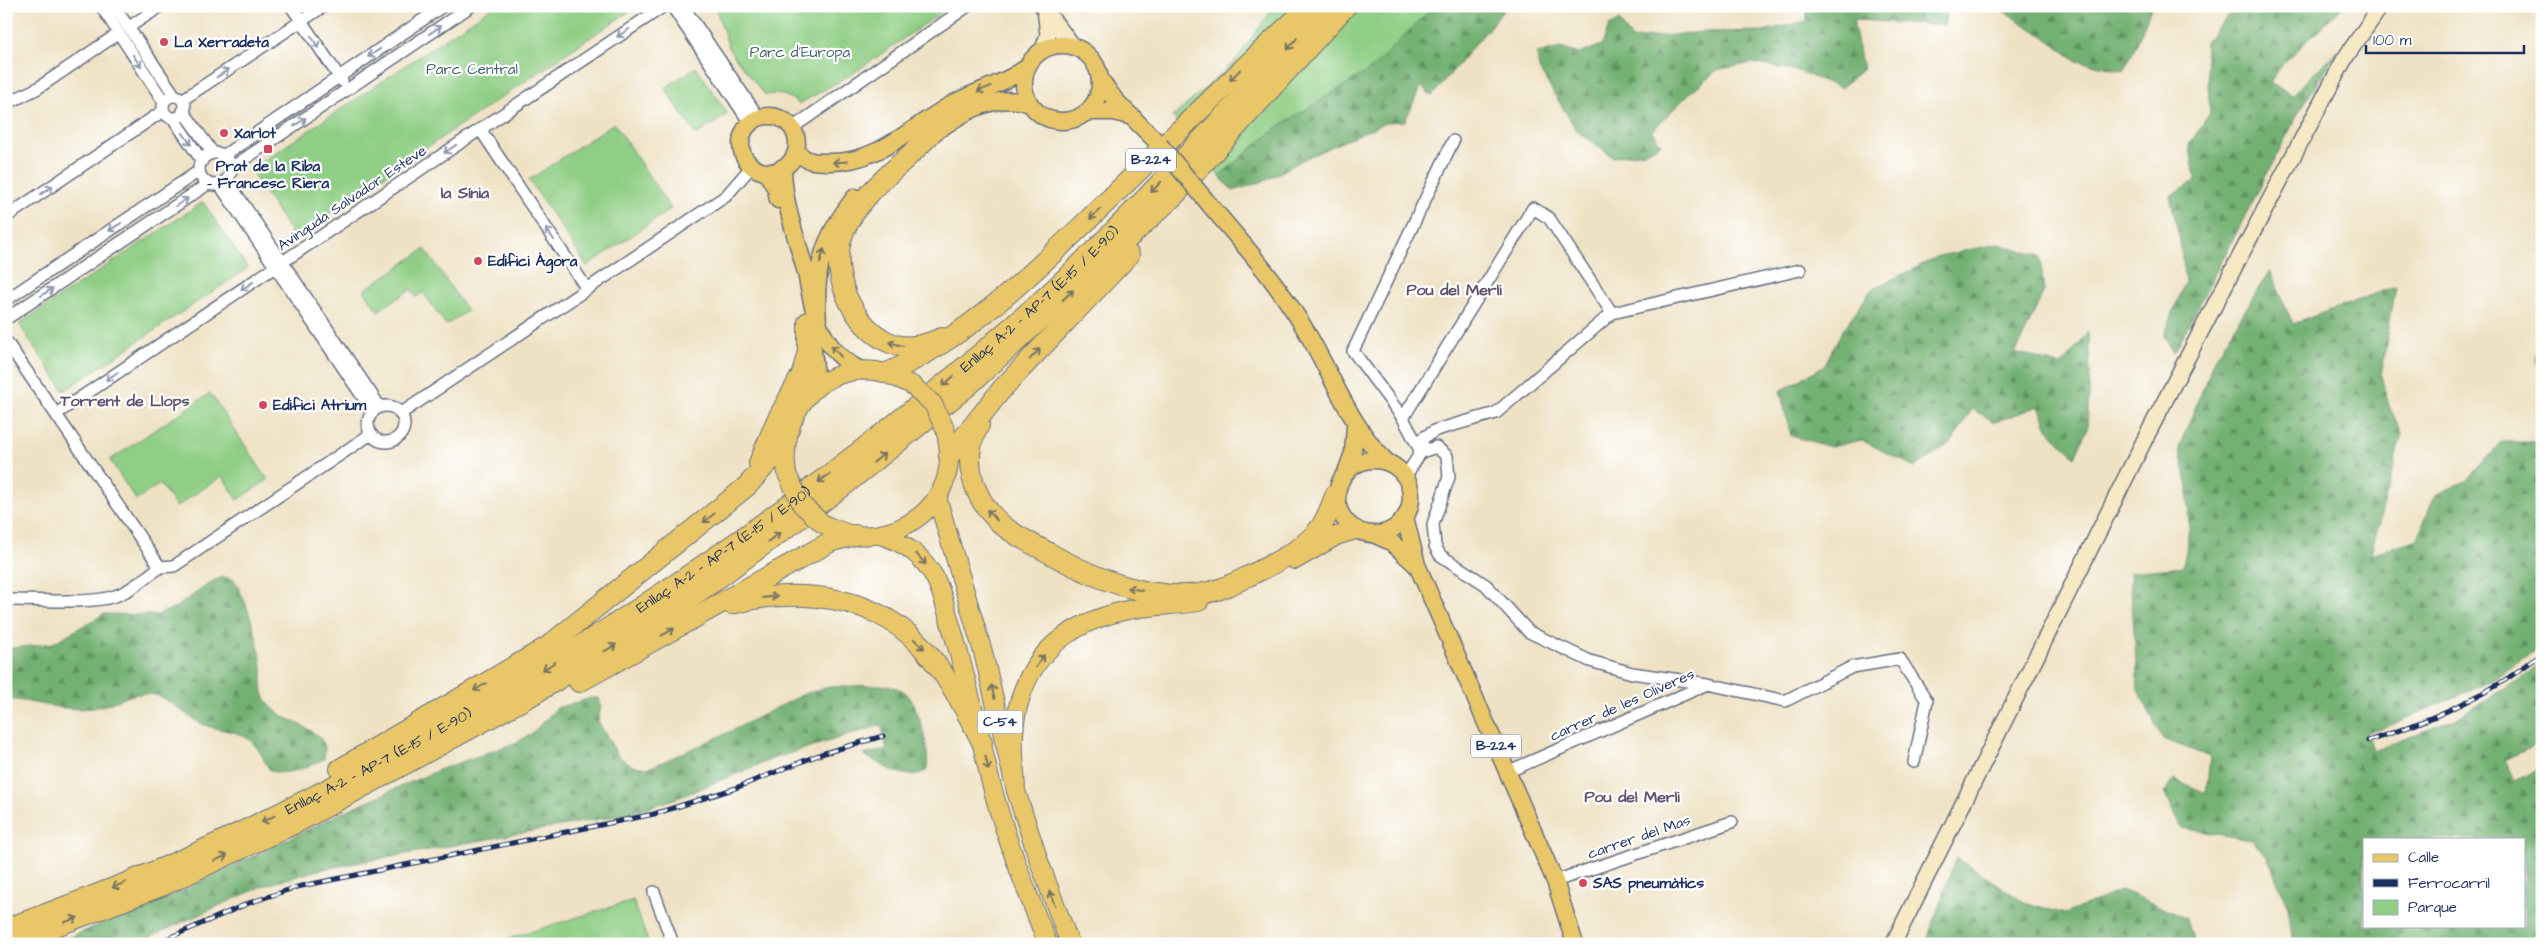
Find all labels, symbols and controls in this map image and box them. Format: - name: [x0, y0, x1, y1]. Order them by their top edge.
- scale bar: [2366, 22, 2523, 54]
- one-way arrow: [428, 25, 442, 35]
- one-way arrow: [617, 29, 631, 39]
- text: 100 m: [2373, 30, 2412, 51]
- place label: La Xerradeta: [174, 32, 269, 53]
- one-way arrow: [311, 34, 321, 48]
- marker: La Xerradeta: [158, 36, 170, 48]
- one-way arrow: [1286, 37, 1298, 50]
- park label: Parc d'Europa: [750, 42, 851, 63]
- one-way arrow: [367, 48, 381, 58]
- one-way arrow: [133, 54, 143, 68]
- park label: Parc Central: [426, 59, 518, 80]
- one-way arrow: [215, 68, 229, 78]
- one-way arrow: [1229, 69, 1241, 81]
- one-way arrow: [977, 85, 992, 95]
- one-way arrow: [293, 116, 307, 126]
- place label: Xarlot: [234, 123, 277, 144]
- marker: Xarlot: [218, 127, 230, 139]
- one-way arrow: [182, 132, 192, 146]
- street label: Avinguda Salvador Esteve: [273, 140, 431, 257]
- marker: Prat de la Riba - Francesc Riera: [262, 143, 274, 155]
- one-way arrow: [443, 144, 457, 154]
- road number: B-224: [1126, 148, 1176, 172]
- place label: Prat de la Riba - Francesc Riera: [207, 156, 329, 194]
- one-way arrow: [833, 157, 849, 166]
- one-way arrow: [1150, 181, 1162, 193]
- district label: la Sínia: [441, 182, 490, 204]
- one-way arrow: [40, 185, 54, 195]
- one-way arrow: [174, 196, 188, 206]
- one-way arrow: [1088, 208, 1101, 220]
- street label: Enllaç A-2 - AP-7 (E-15 / E-90): [955, 221, 1124, 377]
- one-way arrow: [108, 222, 122, 232]
- one-way arrow: [545, 227, 555, 241]
- one-way arrow: [817, 248, 827, 264]
- place label: Edifici Àgora: [488, 251, 578, 274]
- marker: Edifici Àgora: [472, 255, 484, 267]
- district label: Pou del Merli: [1406, 279, 1502, 301]
- one-way arrow: [240, 281, 254, 291]
- one-way arrow: [39, 287, 53, 297]
- one-way arrow: [1062, 289, 1075, 300]
- one-way arrow: [889, 338, 905, 348]
- one-way arrow: [830, 344, 842, 357]
- one-way arrow: [1029, 348, 1041, 360]
- one-way arrow: [105, 371, 119, 381]
- one-way arrow: [941, 375, 954, 386]
- district label: Torrent de Llops: [60, 390, 189, 412]
- place label: Edifici Atrium: [273, 395, 367, 416]
- marker: Edifici Atrium: [257, 399, 269, 411]
- one-way arrow: [872, 452, 885, 463]
- one-way arrow: [818, 473, 831, 484]
- street label: Enllaç A-2 - AP-7 (E-15 / E-90): [632, 481, 815, 618]
- one-way arrow: [987, 509, 998, 522]
- one-way arrow: [702, 512, 715, 523]
- one-way arrow: [767, 532, 780, 543]
- one-way arrow: [915, 553, 927, 566]
- one-way arrow: [1128, 583, 1144, 593]
- one-way arrow: [761, 592, 777, 602]
- one-way arrow: [660, 627, 674, 637]
- one-way arrow: [913, 638, 925, 650]
- one-way arrow: [602, 643, 616, 653]
- one-way arrow: [1035, 654, 1045, 668]
- one-way arrow: [542, 661, 556, 672]
- street label: carrer de les Oliveres: [1546, 663, 1698, 746]
- one-way arrow: [473, 682, 487, 692]
- one-way arrow: [988, 684, 997, 700]
- street label: Enllaç A-2 - AP-7 (E-15 / E-90): [281, 702, 476, 820]
- road number: C-54: [978, 710, 1022, 734]
- road number: B-224: [1471, 734, 1521, 758]
- one-way arrow: [983, 754, 992, 770]
- district label: Pou del Merli: [1584, 786, 1680, 808]
- street label: carrer del Mas: [1585, 809, 1694, 864]
- one-way arrow: [261, 815, 276, 824]
- legend: [2363, 838, 2526, 928]
- text: Calle: [2408, 847, 2439, 868]
- one-way arrow: [213, 853, 228, 863]
- place label: SAS pneumàtics: [1592, 873, 1705, 894]
- text: Ferrocarril: [2408, 873, 2490, 894]
- marker: SAS pneumàtics: [1577, 877, 1589, 889]
- one-way arrow: [112, 880, 127, 890]
- one-way arrow: [1047, 891, 1056, 906]
- text: Parque: [2408, 897, 2457, 918]
- one-way arrow: [63, 915, 78, 924]

